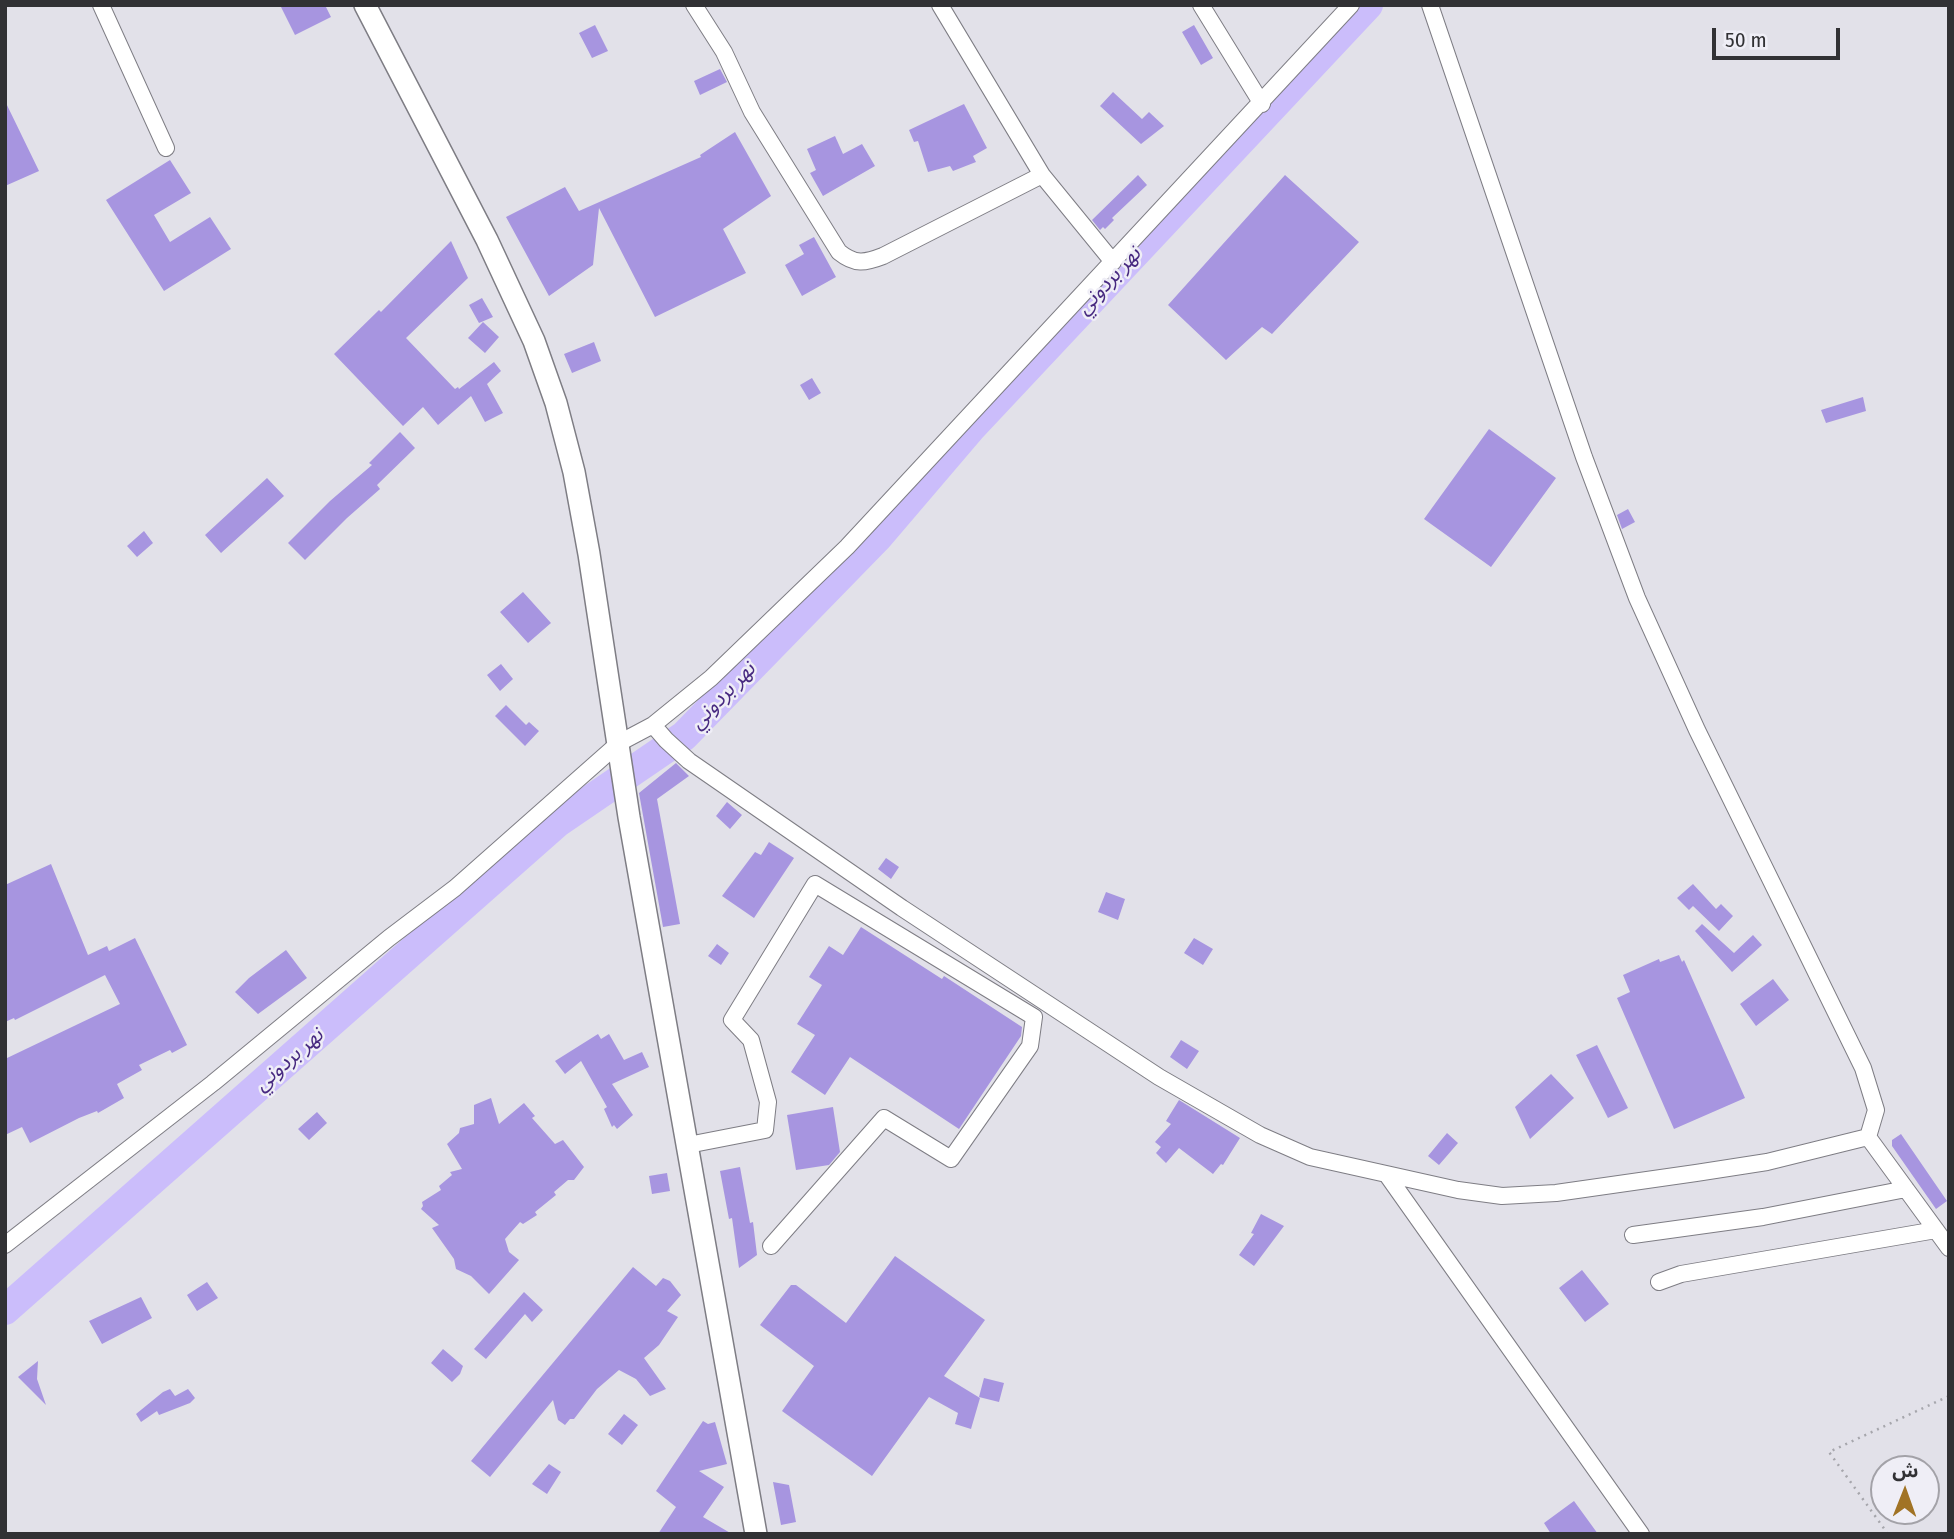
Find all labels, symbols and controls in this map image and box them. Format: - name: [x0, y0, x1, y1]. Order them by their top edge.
- scale bar: [1716, 14, 1844, 58]
- text: 50 m: [1725, 27, 1767, 53]
- water label: نهر بردوني: [1071, 242, 1147, 320]
- water label: نهر بردوني: [685, 657, 761, 735]
- water label: نهر بردوني: [249, 1023, 329, 1097]
- north arrow: [1870, 1455, 1940, 1525]
- text: ش: [1892, 1459, 1919, 1482]

